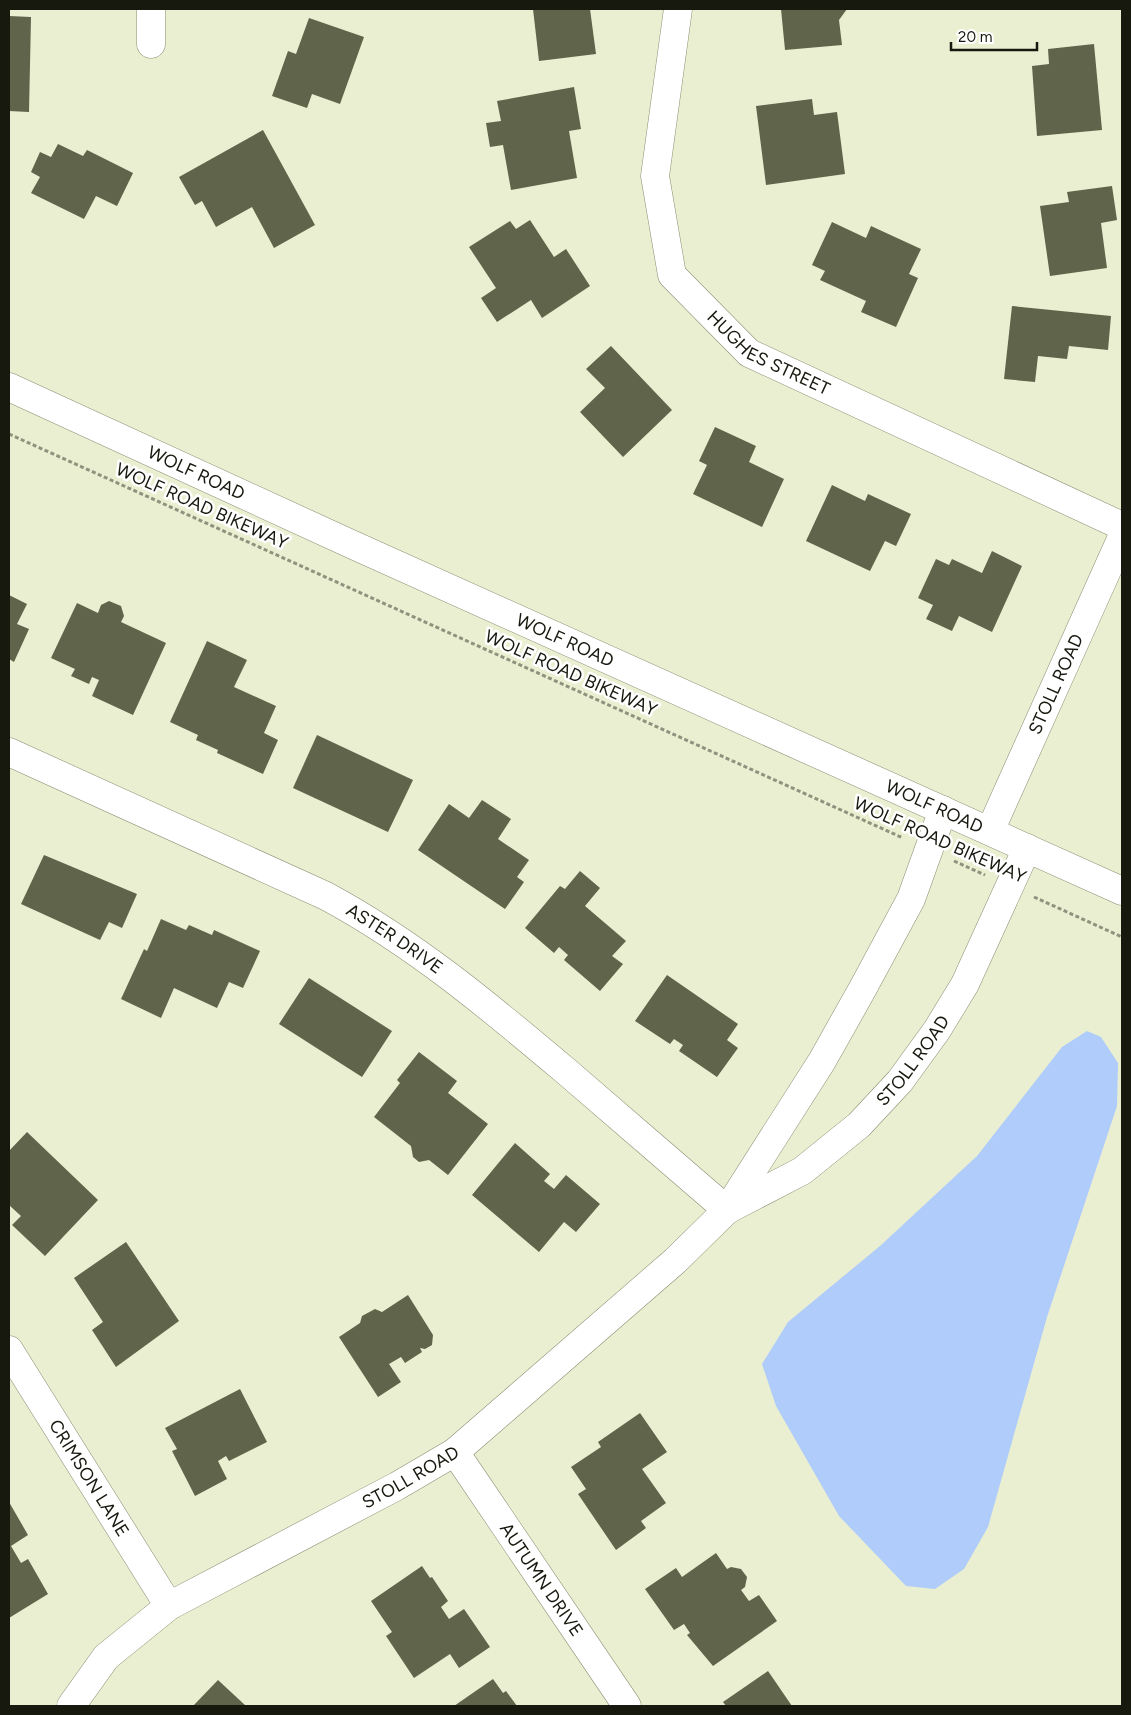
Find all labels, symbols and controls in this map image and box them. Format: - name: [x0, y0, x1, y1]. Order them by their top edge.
- scale bar: [951, 20, 1037, 52]
- text: 20 m: [958, 28, 992, 46]
- street label: HUGHES STREET: [702, 306, 833, 400]
- street label: WOLF ROAD: [144, 441, 248, 505]
- street label: WOLF ROAD BIKEWAY: [112, 458, 292, 554]
- street label: WOLF ROAD: [513, 609, 617, 672]
- street label: WOLF ROAD BIKEWAY: [481, 625, 661, 721]
- street label: STOLL ROAD: [1024, 630, 1088, 738]
- street label: WOLF ROAD: [882, 775, 987, 838]
- street label: WOLF ROAD BIKEWAY: [850, 792, 1030, 888]
- street label: ASTER DRIVE: [342, 899, 447, 979]
- street label: STOLL ROAD: [872, 1011, 954, 1110]
- street label: CRIMSON LANE: [44, 1415, 134, 1541]
- street label: STOLL ROAD: [358, 1441, 463, 1513]
- street label: AUTUMN DRIVE: [495, 1518, 588, 1641]

